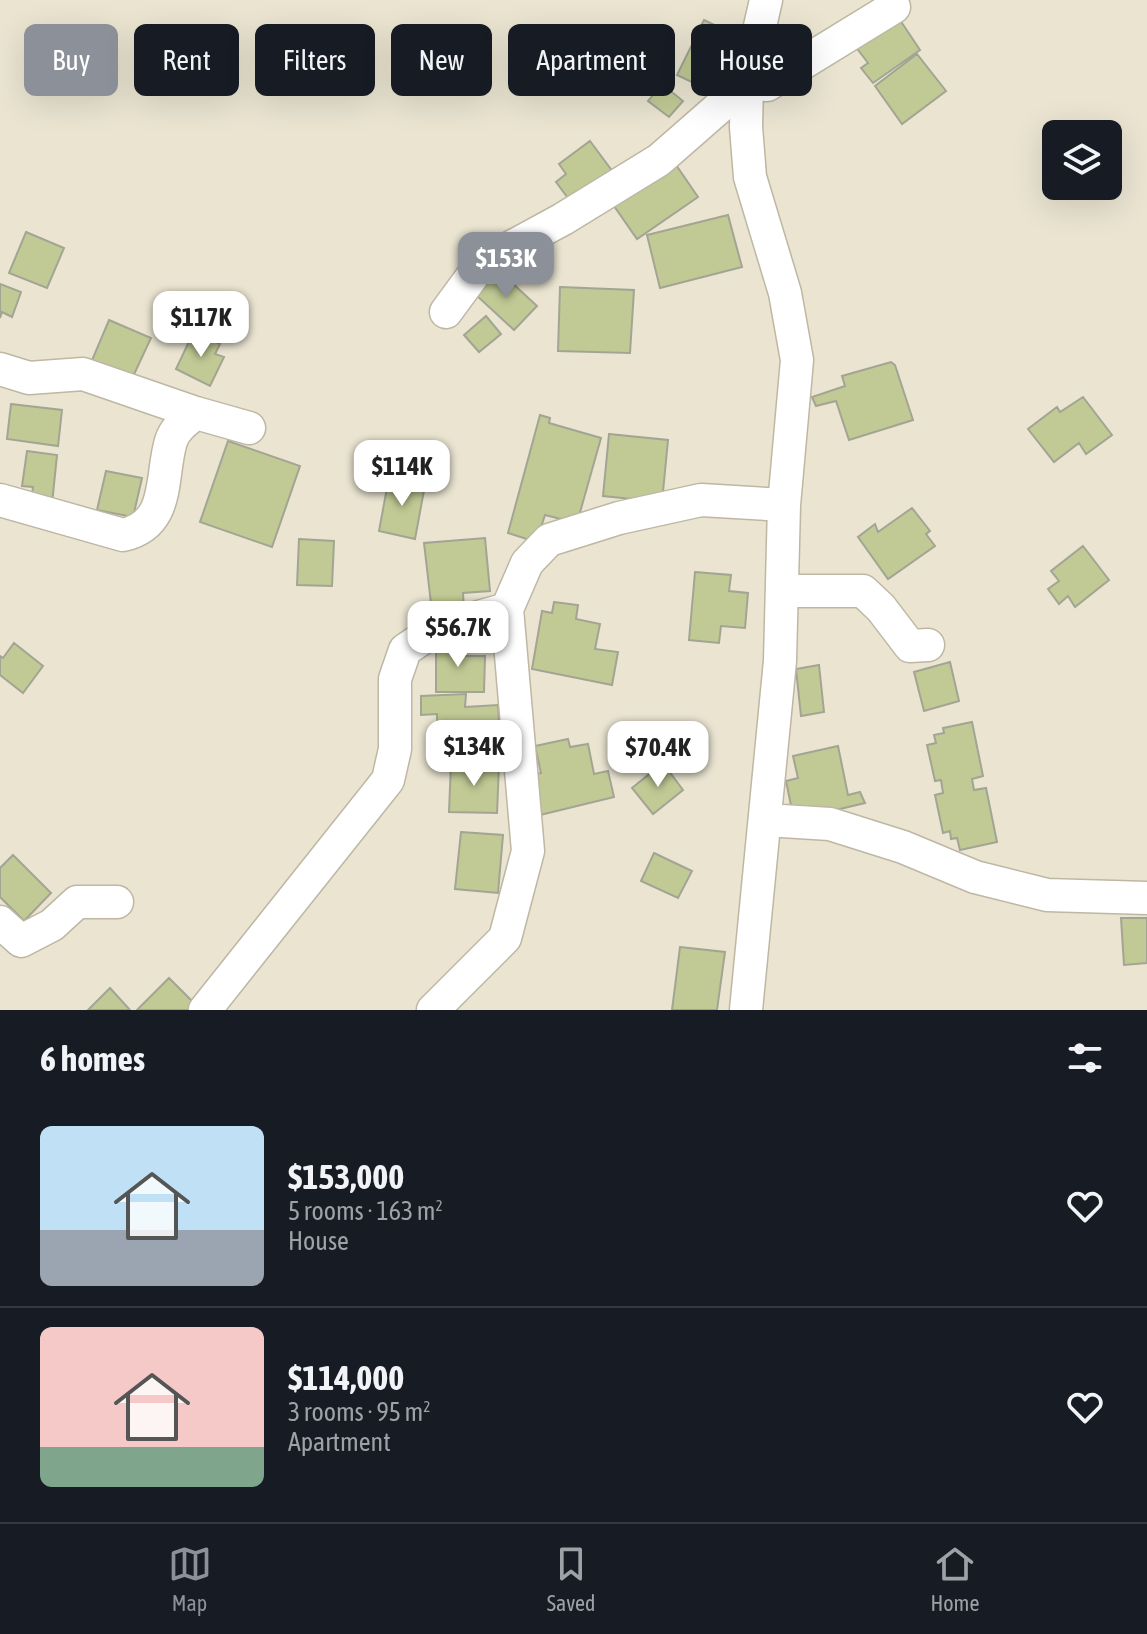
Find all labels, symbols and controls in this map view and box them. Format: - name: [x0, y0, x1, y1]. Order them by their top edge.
- chip: Buy: [24, 24, 118, 96]
- chip: Rent: [134, 24, 239, 96]
- chip: Filters: [255, 24, 375, 96]
- chip: New: [391, 24, 492, 96]
- chip: Apartment: [508, 24, 675, 96]
- chip: House: [691, 24, 812, 96]
- map controls: [1042, 120, 1122, 200]
- button: layers: [1042, 120, 1122, 200]
- pin: $153K: [450, 232, 562, 300]
- text: $153K: [476, 243, 536, 273]
- pin: $117K: [145, 291, 257, 359]
- text: $117K: [171, 302, 231, 332]
- pin: $114K: [346, 440, 458, 508]
- text: $114K: [372, 451, 432, 481]
- pin: $56.7K: [393, 601, 523, 669]
- text: $56.7K: [426, 612, 490, 642]
- pin: $134K: [418, 720, 530, 788]
- pin: $70.4K: [593, 721, 723, 789]
- text: $134K: [444, 731, 504, 761]
- text: $70.4K: [626, 732, 690, 762]
- icon: filters: [1063, 1036, 1107, 1080]
- text: 6 homes: [40, 1039, 145, 1078]
- text: $153,000: [288, 1157, 404, 1196]
- icon: home: [104, 1158, 200, 1254]
- icon: heart: [1063, 1184, 1107, 1228]
- text: 5 rooms · 163 m²: [288, 1196, 443, 1226]
- text: House: [288, 1226, 349, 1256]
- text: $114,000: [288, 1358, 404, 1397]
- icon: home: [104, 1359, 200, 1455]
- icon: heart: [1063, 1385, 1107, 1429]
- text: 3 rooms · 95 m²: [288, 1397, 430, 1427]
- text: Apartment: [288, 1427, 391, 1457]
- tab: Map: [168, 1542, 212, 1616]
- tab: Saved: [547, 1542, 595, 1616]
- tab: Home: [930, 1542, 979, 1616]

